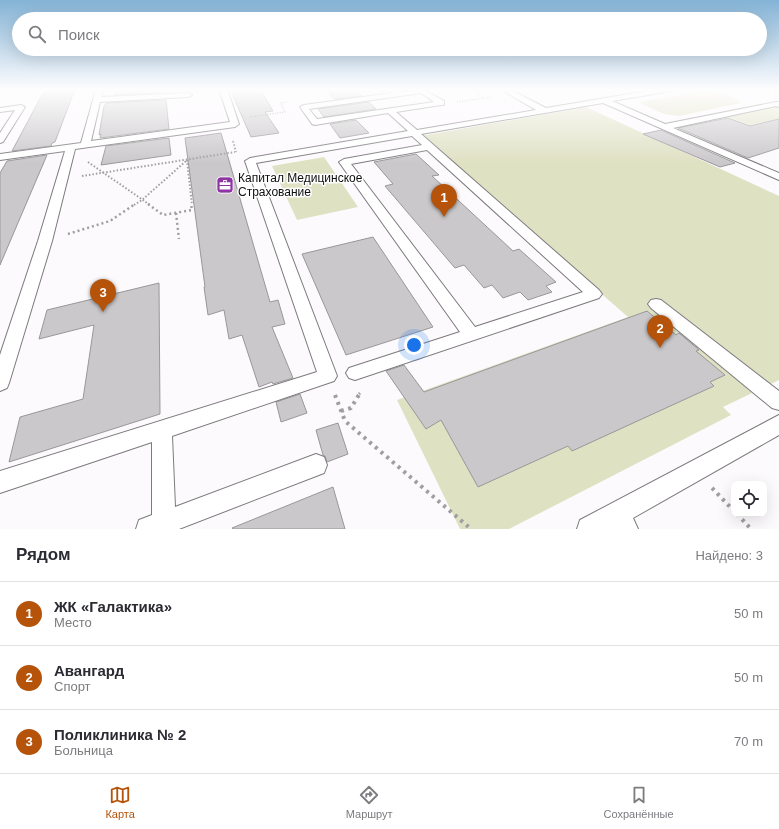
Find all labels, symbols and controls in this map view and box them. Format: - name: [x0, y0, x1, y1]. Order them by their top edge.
- search box: [12, 12, 767, 56]
- icon: search: [26, 23, 48, 45]
- text: Поиск: [58, 26, 100, 43]
- place label: Капитал Медицинское Страхование: [238, 171, 363, 199]
- office icon: Капитал Медицинское Страхование: [215, 175, 235, 195]
- pin: 1: [431, 184, 457, 217]
- pin: 3: [90, 279, 116, 312]
- pin: 2: [647, 315, 673, 348]
- your location: [404, 335, 424, 355]
- map controls: [731, 481, 767, 517]
- button: locate: [731, 481, 767, 517]
- text: Рядом: [16, 545, 71, 564]
- text: Найдено: 3: [695, 548, 763, 563]
- text: ЖК «Галактика»: [54, 598, 172, 615]
- text: 1: [25, 606, 33, 621]
- text: 50 m: [734, 606, 763, 621]
- text: Место: [54, 615, 92, 630]
- text: Авангард: [54, 662, 124, 679]
- text: 2: [25, 670, 33, 685]
- text: 50 m: [734, 670, 763, 685]
- text: Спорт: [54, 679, 91, 694]
- text: Поликлиника № 2: [54, 726, 186, 743]
- text: 3: [25, 734, 33, 749]
- text: 70 m: [734, 734, 763, 749]
- text: Больница: [54, 743, 113, 758]
- tab: Карта: [105, 784, 135, 820]
- tab: Маршрут: [346, 784, 393, 820]
- tab: Сохранённые: [604, 784, 674, 820]

